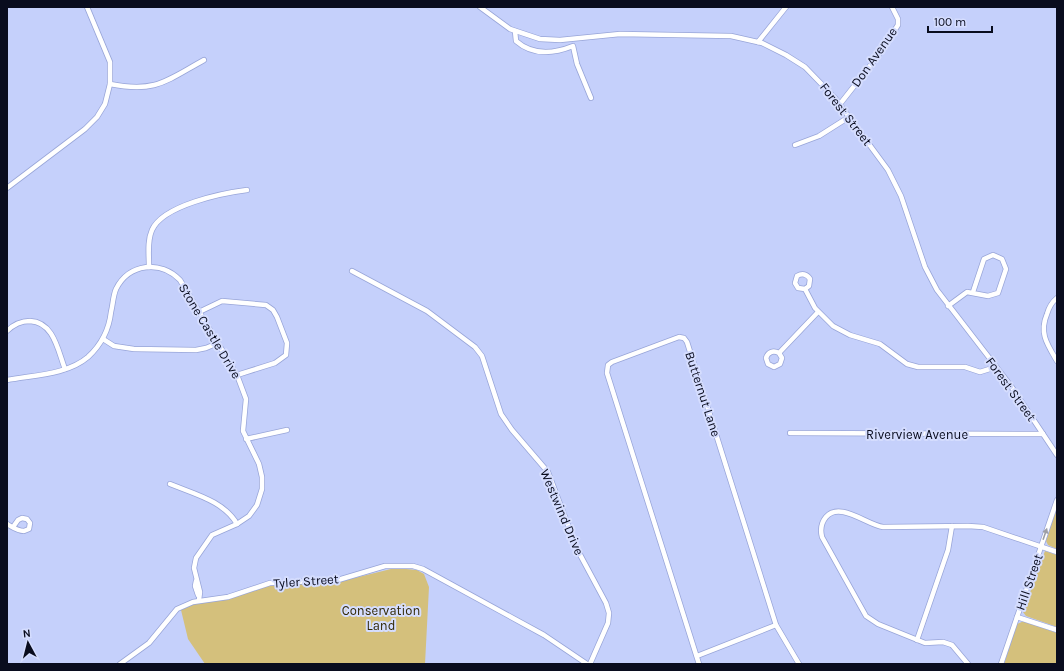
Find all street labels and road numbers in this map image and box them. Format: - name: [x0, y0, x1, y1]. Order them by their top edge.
- street label: Don Avenue: [848, 24, 900, 90]
- street label: Forest Street: [817, 80, 875, 148]
- street label: Stone Castle Drive: [176, 281, 244, 381]
- street label: Butternut Lane: [682, 350, 724, 439]
- street label: Forest Street: [983, 354, 1039, 424]
- street label: Riverview Avenue: [866, 427, 968, 442]
- street label: Westwind Drive: [537, 467, 587, 558]
- street label: Hill Street: [1012, 552, 1046, 612]
- street label: Tyler Street: [273, 571, 339, 591]

